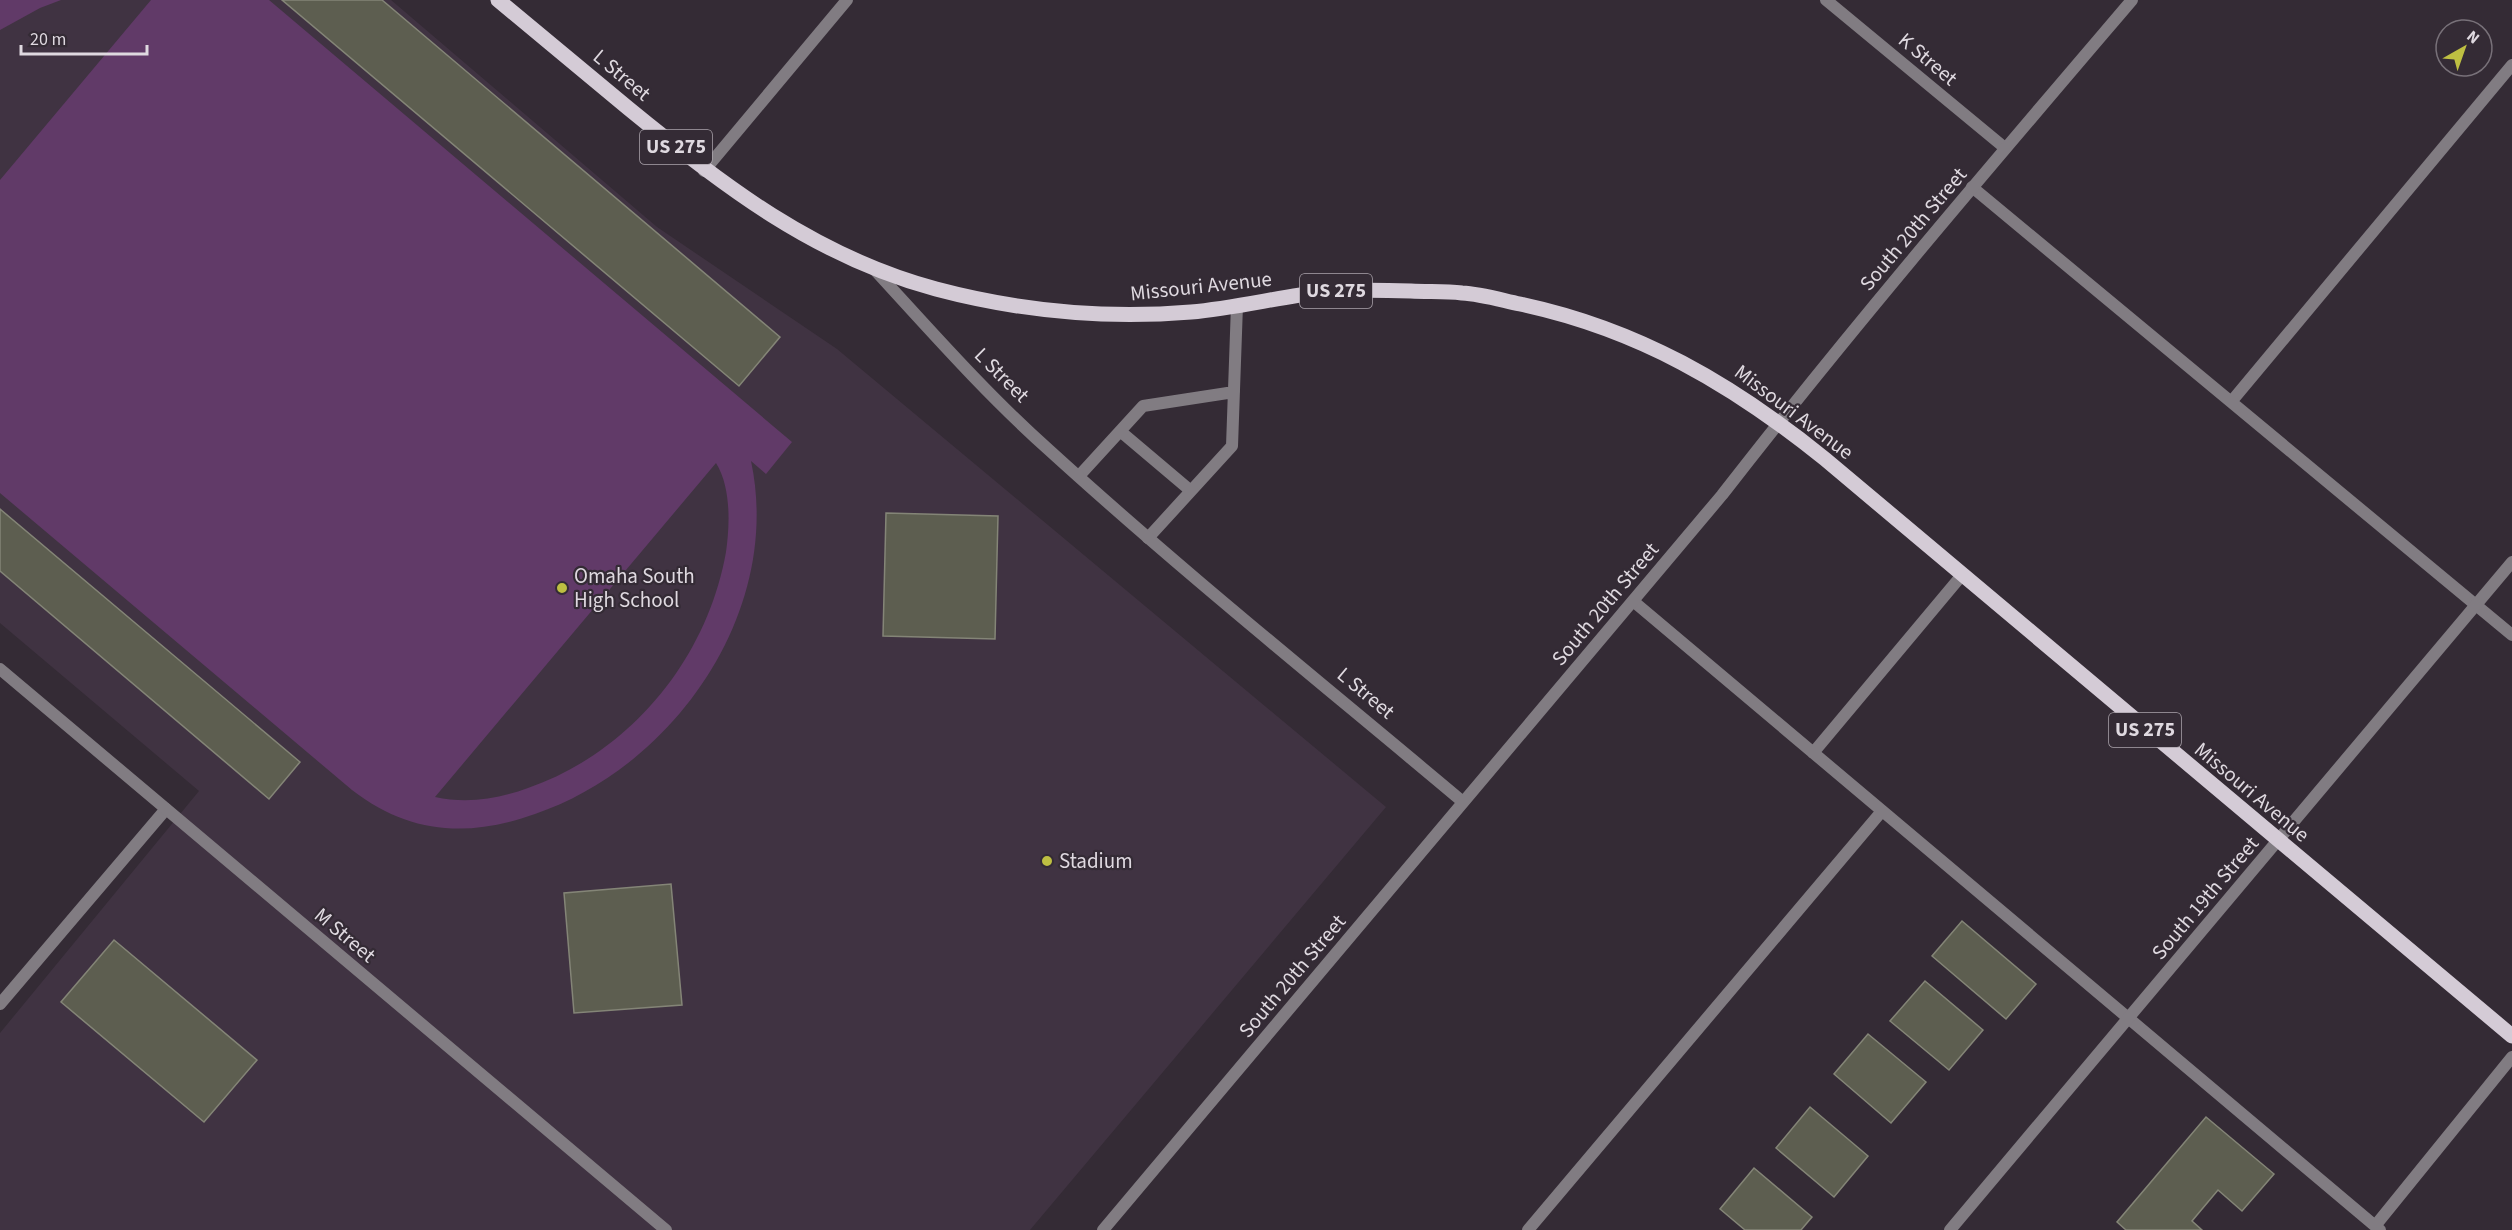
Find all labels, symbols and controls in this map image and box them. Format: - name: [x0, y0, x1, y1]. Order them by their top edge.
- scale bar: [21, 18, 147, 56]
- north arrow: [2434, 18, 2494, 78]
- street label: K Street: [1892, 25, 1964, 93]
- text: N: [2462, 25, 2484, 49]
- text: 20 m: [30, 27, 66, 52]
- street label: L Street: [587, 42, 657, 108]
- road number: US 275: [640, 130, 712, 164]
- street label: South 20th Street: [1852, 161, 1974, 297]
- street label: Missouri Avenue: [1129, 264, 1273, 308]
- road number: US 275: [1300, 274, 1372, 308]
- street label: L Street: [968, 341, 1036, 409]
- street label: Missouri Avenue: [1728, 357, 1860, 467]
- street label: South 20th Street: [1544, 536, 1666, 672]
- place label: Omaha South High School: [574, 561, 695, 615]
- marker: Omaha South High School: [555, 581, 569, 595]
- street label: L Street: [1331, 660, 1401, 726]
- road number: US 275: [2109, 713, 2181, 747]
- street label: Missouri Avenue: [2188, 735, 2316, 849]
- street label: South 19th Street: [2144, 830, 2266, 966]
- place label: Stadium: [1059, 846, 1133, 876]
- marker: Stadium: [1040, 854, 1054, 868]
- street label: M Street: [308, 900, 382, 970]
- street label: South 20th Street: [1231, 908, 1353, 1044]

